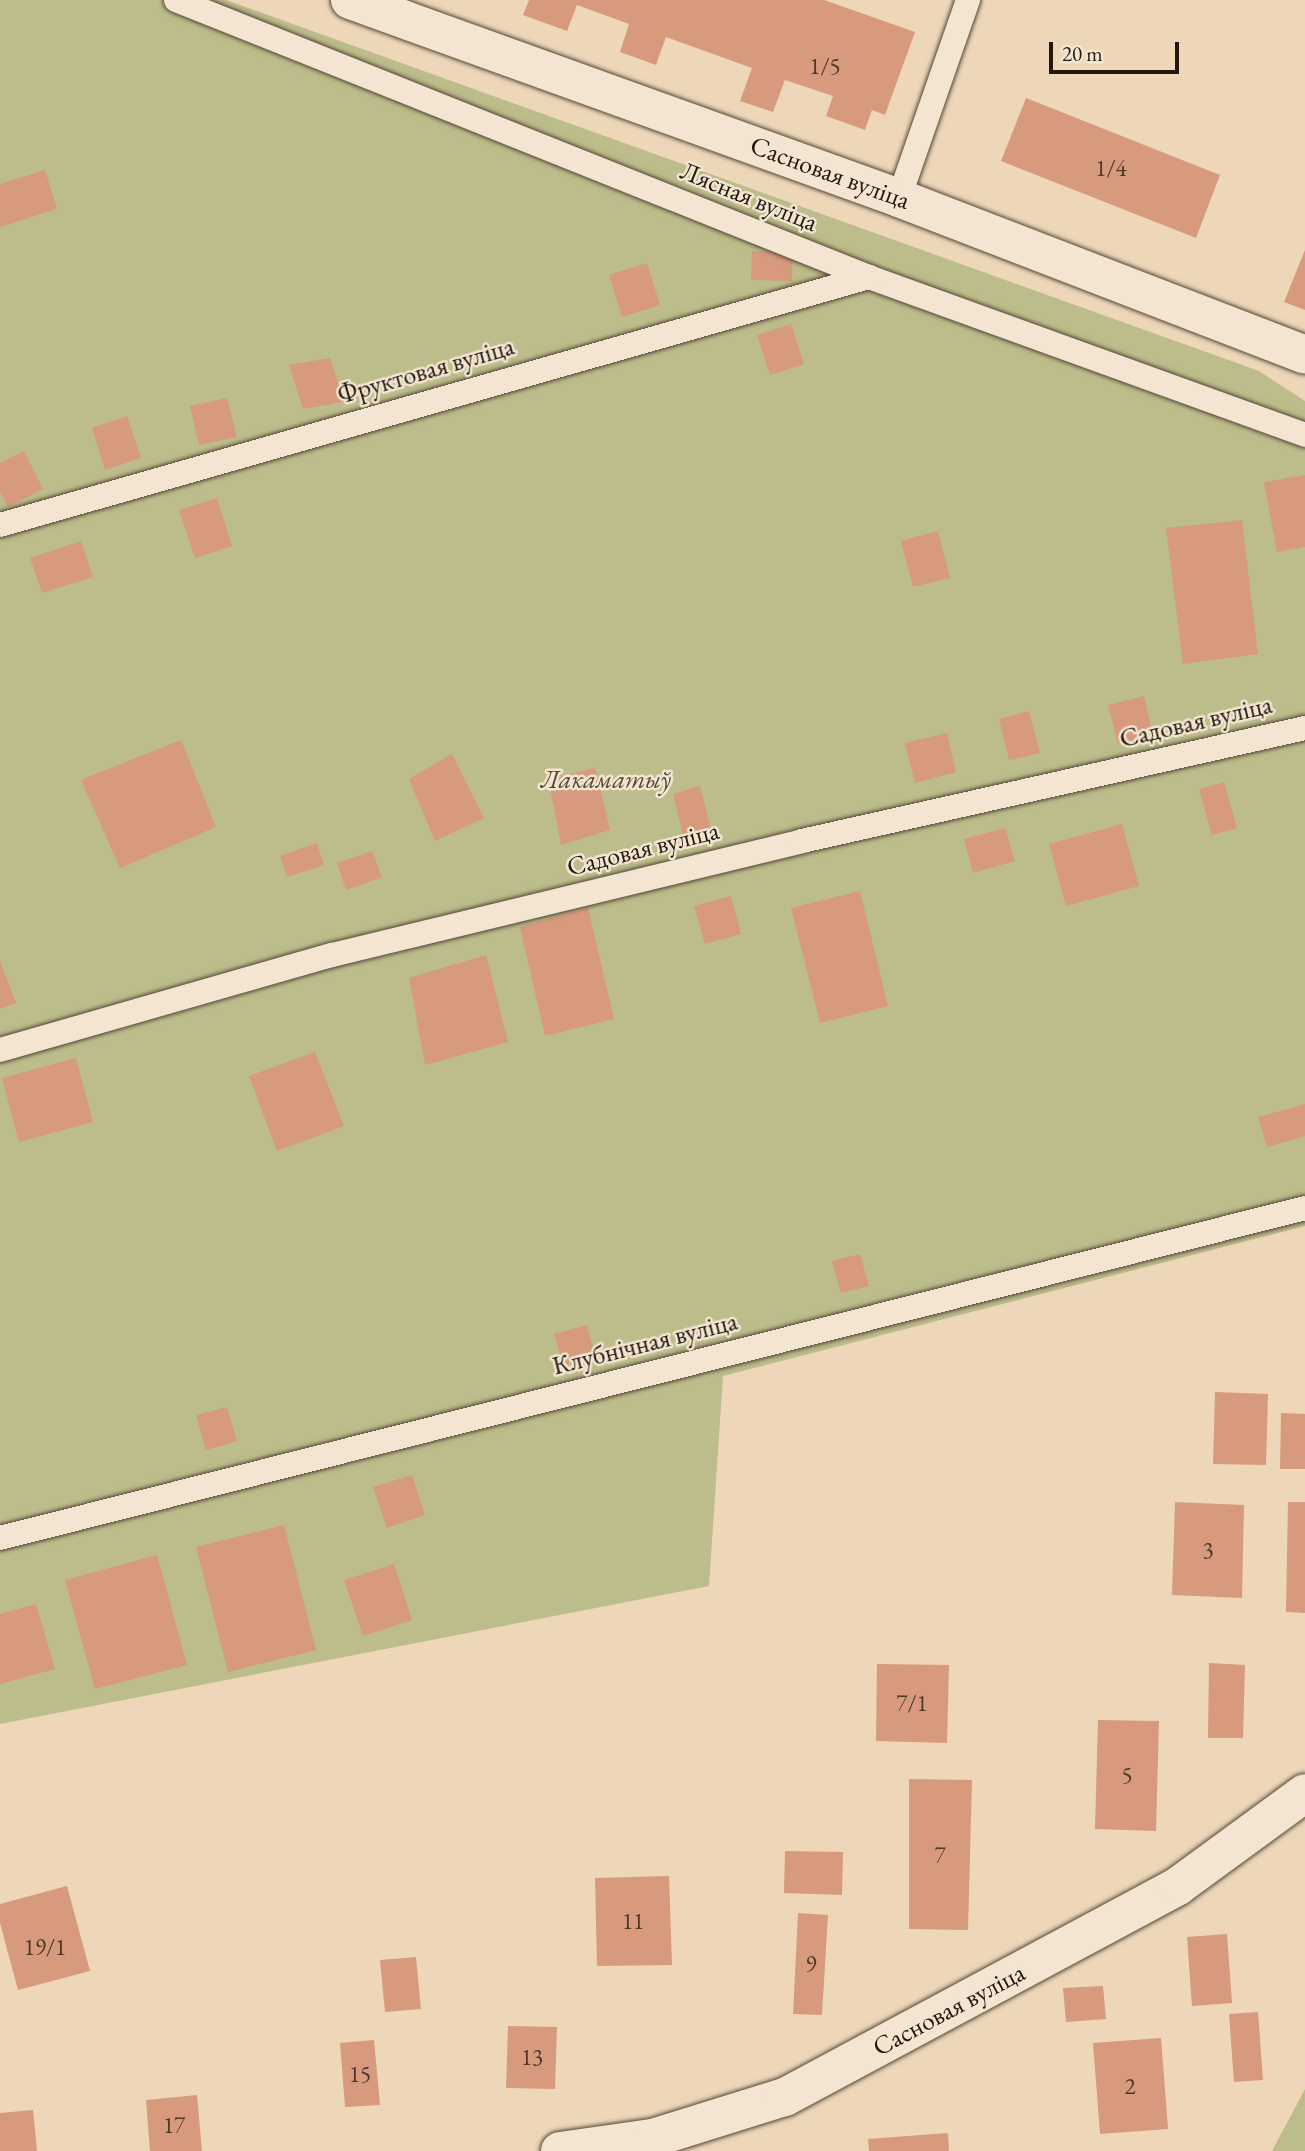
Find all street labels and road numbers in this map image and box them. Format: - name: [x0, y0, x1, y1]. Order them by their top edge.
- street label: Сасновая вуліца: [746, 130, 914, 216]
- street label: Лясная вуліца: [676, 155, 822, 239]
- street label: Фруктовая вуліца: [334, 331, 518, 411]
- street label: Садовая вуліца: [1117, 689, 1275, 755]
- street label: Садовая вуліца: [564, 815, 722, 883]
- street label: Клубнічная вуліца: [549, 1306, 741, 1382]
- street label: Сасновая вуліца: [868, 1957, 1030, 2063]

